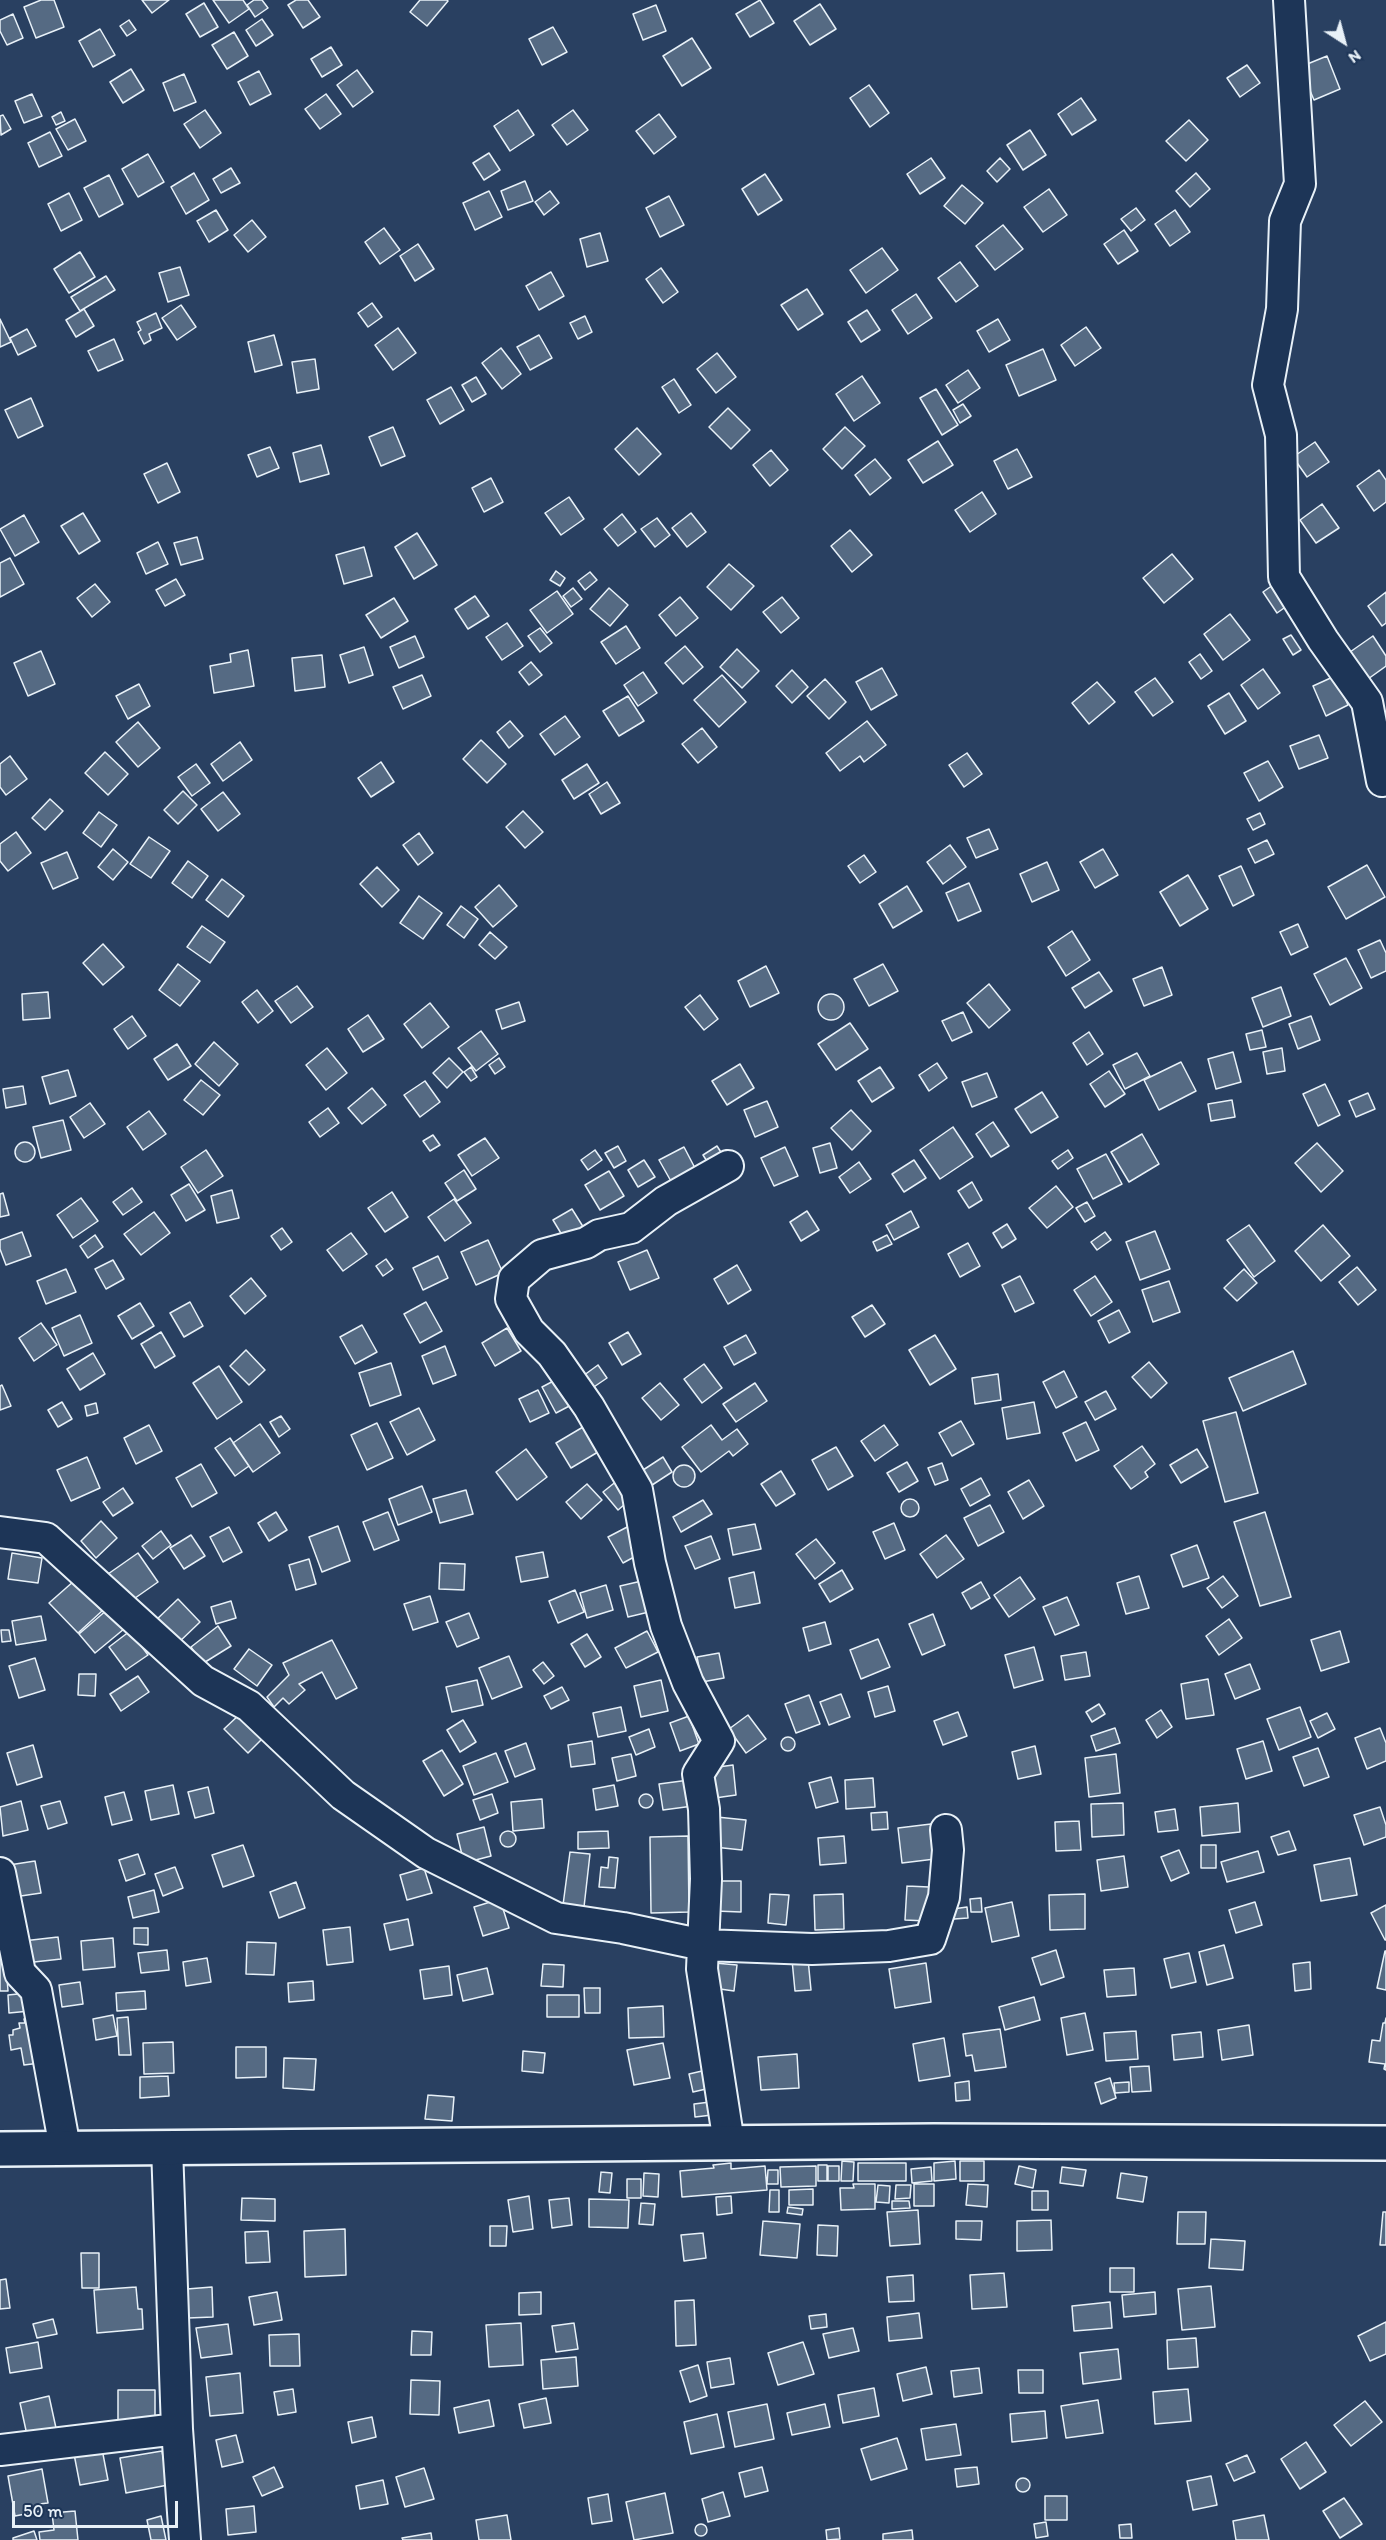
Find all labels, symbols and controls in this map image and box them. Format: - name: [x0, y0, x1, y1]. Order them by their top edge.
- north arrow: [1314, 12, 1374, 72]
- text: N: [1345, 46, 1365, 68]
- scale bar: [15, 2489, 182, 2527]
- text: 50 m: [23, 2500, 63, 2522]

